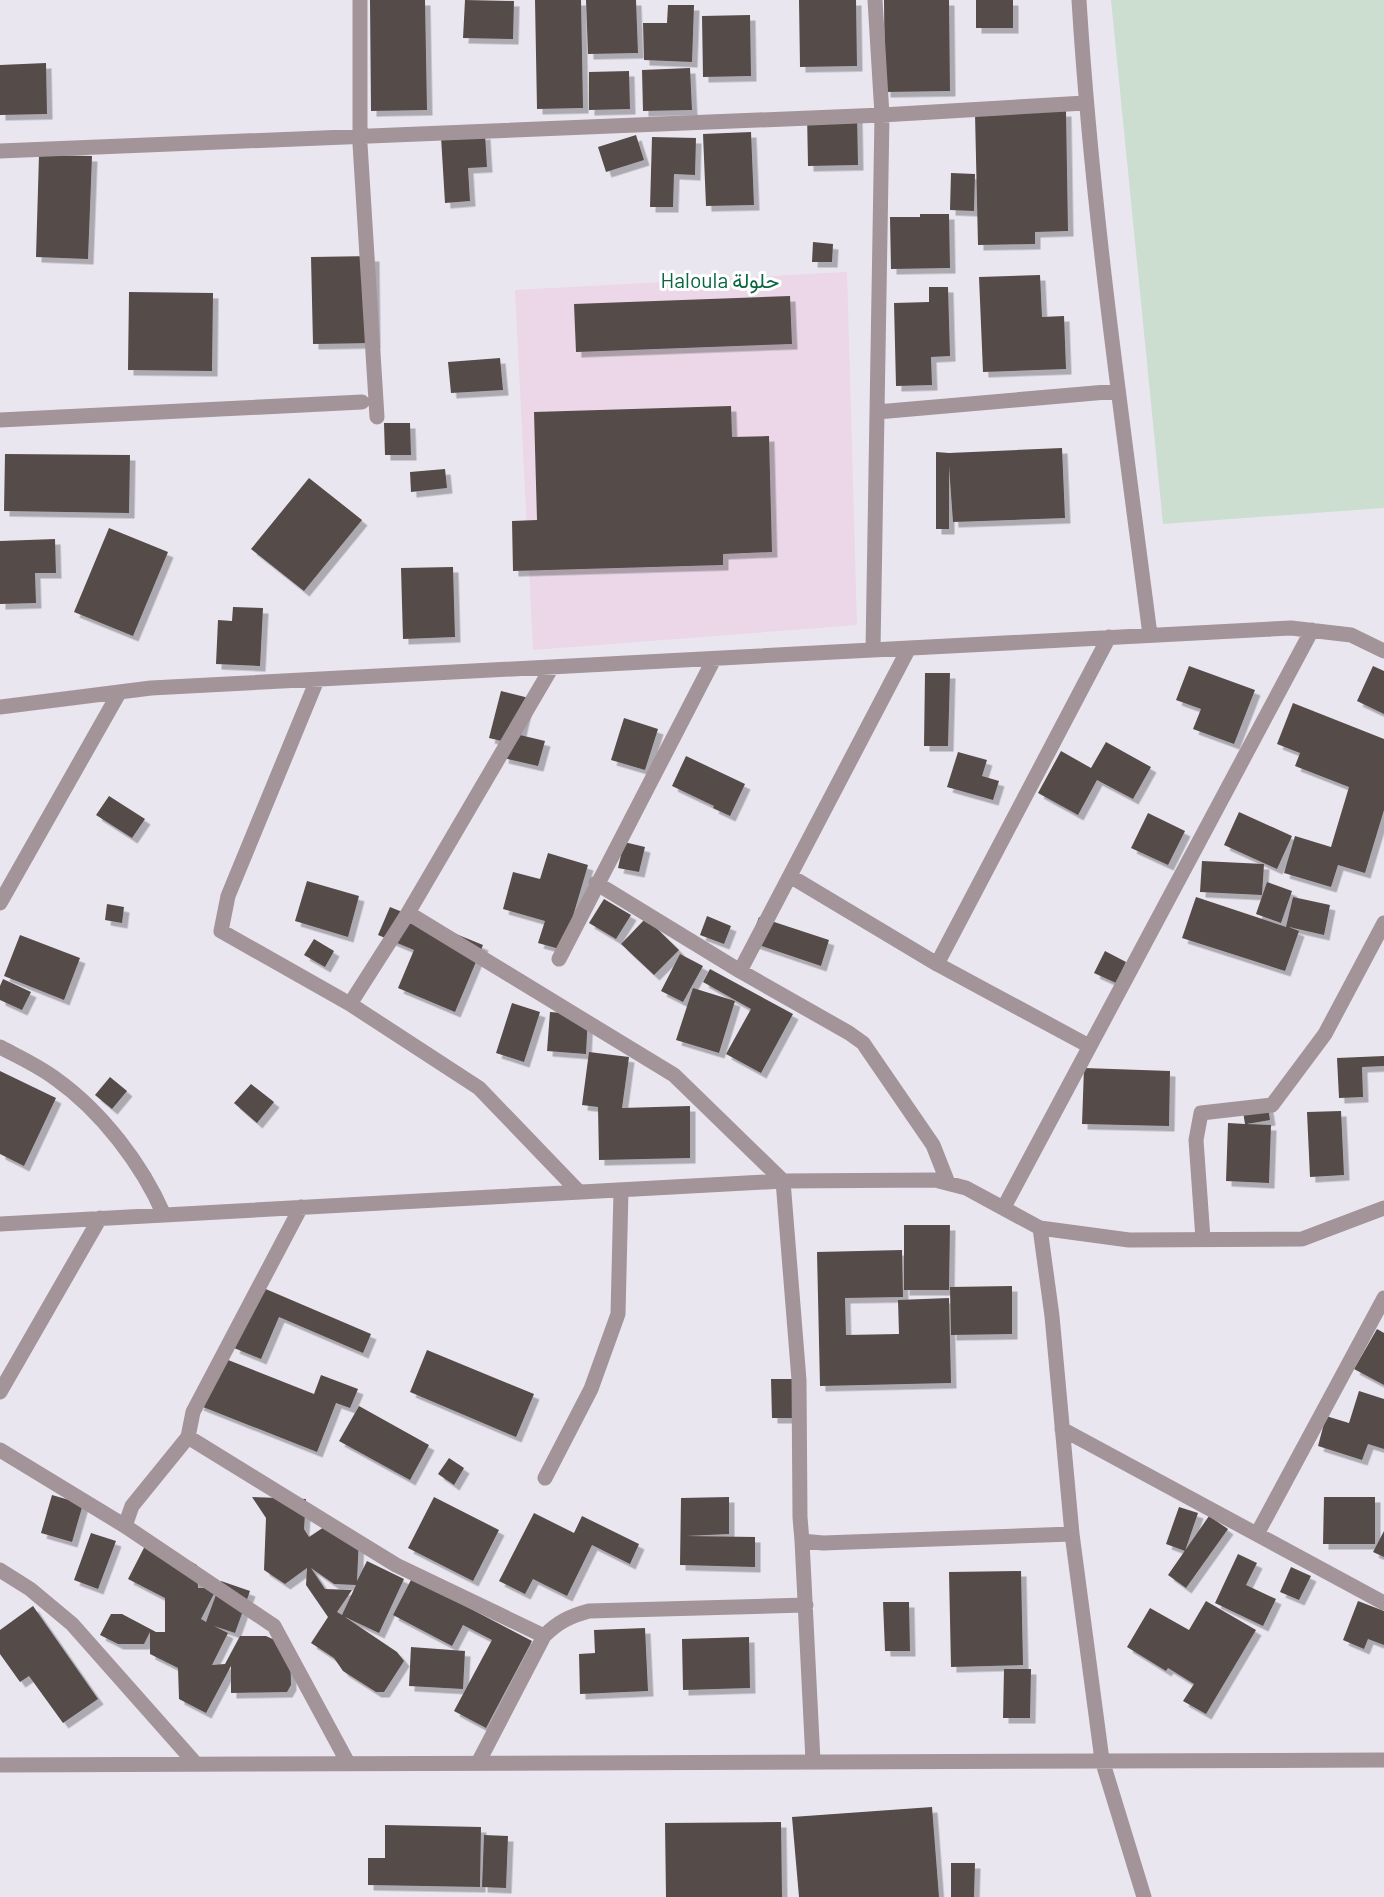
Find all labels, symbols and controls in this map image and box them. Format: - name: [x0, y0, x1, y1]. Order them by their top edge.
- district label: Haloula حلولة: [661, 267, 779, 294]

